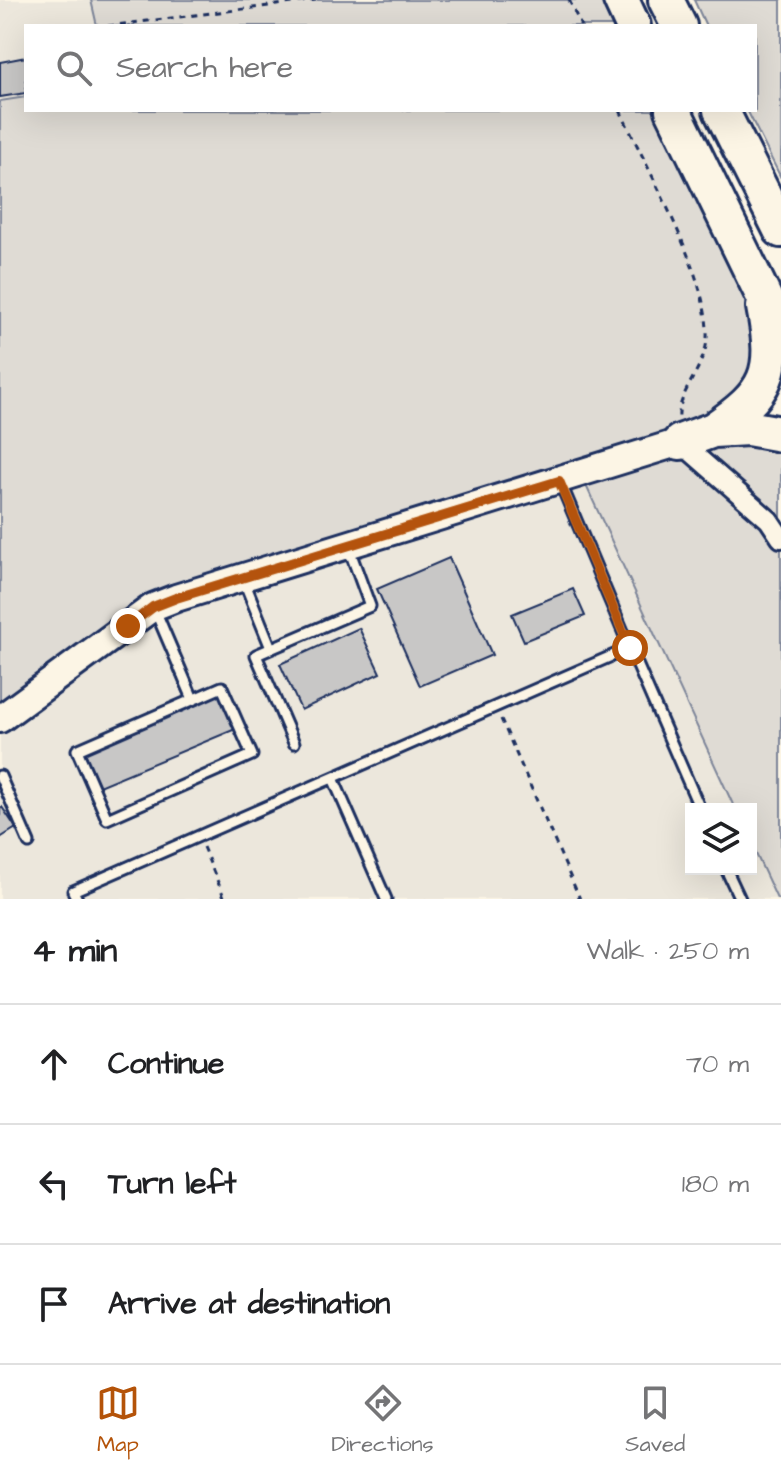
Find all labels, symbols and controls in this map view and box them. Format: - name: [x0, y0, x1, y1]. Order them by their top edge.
- search box: [24, 24, 757, 112]
- icon: search: [52, 46, 96, 90]
- text: Search here: [116, 47, 293, 89]
- route end: [110, 608, 146, 644]
- route start: [612, 630, 648, 666]
- map controls: [685, 803, 757, 875]
- button: layers: [685, 803, 757, 875]
- text: 4 min: [32, 927, 117, 975]
- text: Walk · 250 m: [586, 933, 749, 969]
- icon: ahead: [32, 1042, 76, 1086]
- text: Continue: [108, 1043, 224, 1085]
- text: 70 m: [686, 1046, 749, 1082]
- icon: left: [32, 1162, 76, 1206]
- text: Turn left: [108, 1163, 236, 1205]
- text: 180 m: [682, 1166, 749, 1202]
- icon: arrive: [32, 1282, 76, 1326]
- text: Arrive at destination: [108, 1283, 390, 1325]
- tab: Map: [96, 1381, 140, 1460]
- tab: Directions: [331, 1381, 434, 1460]
- tab: Saved: [625, 1381, 685, 1460]

